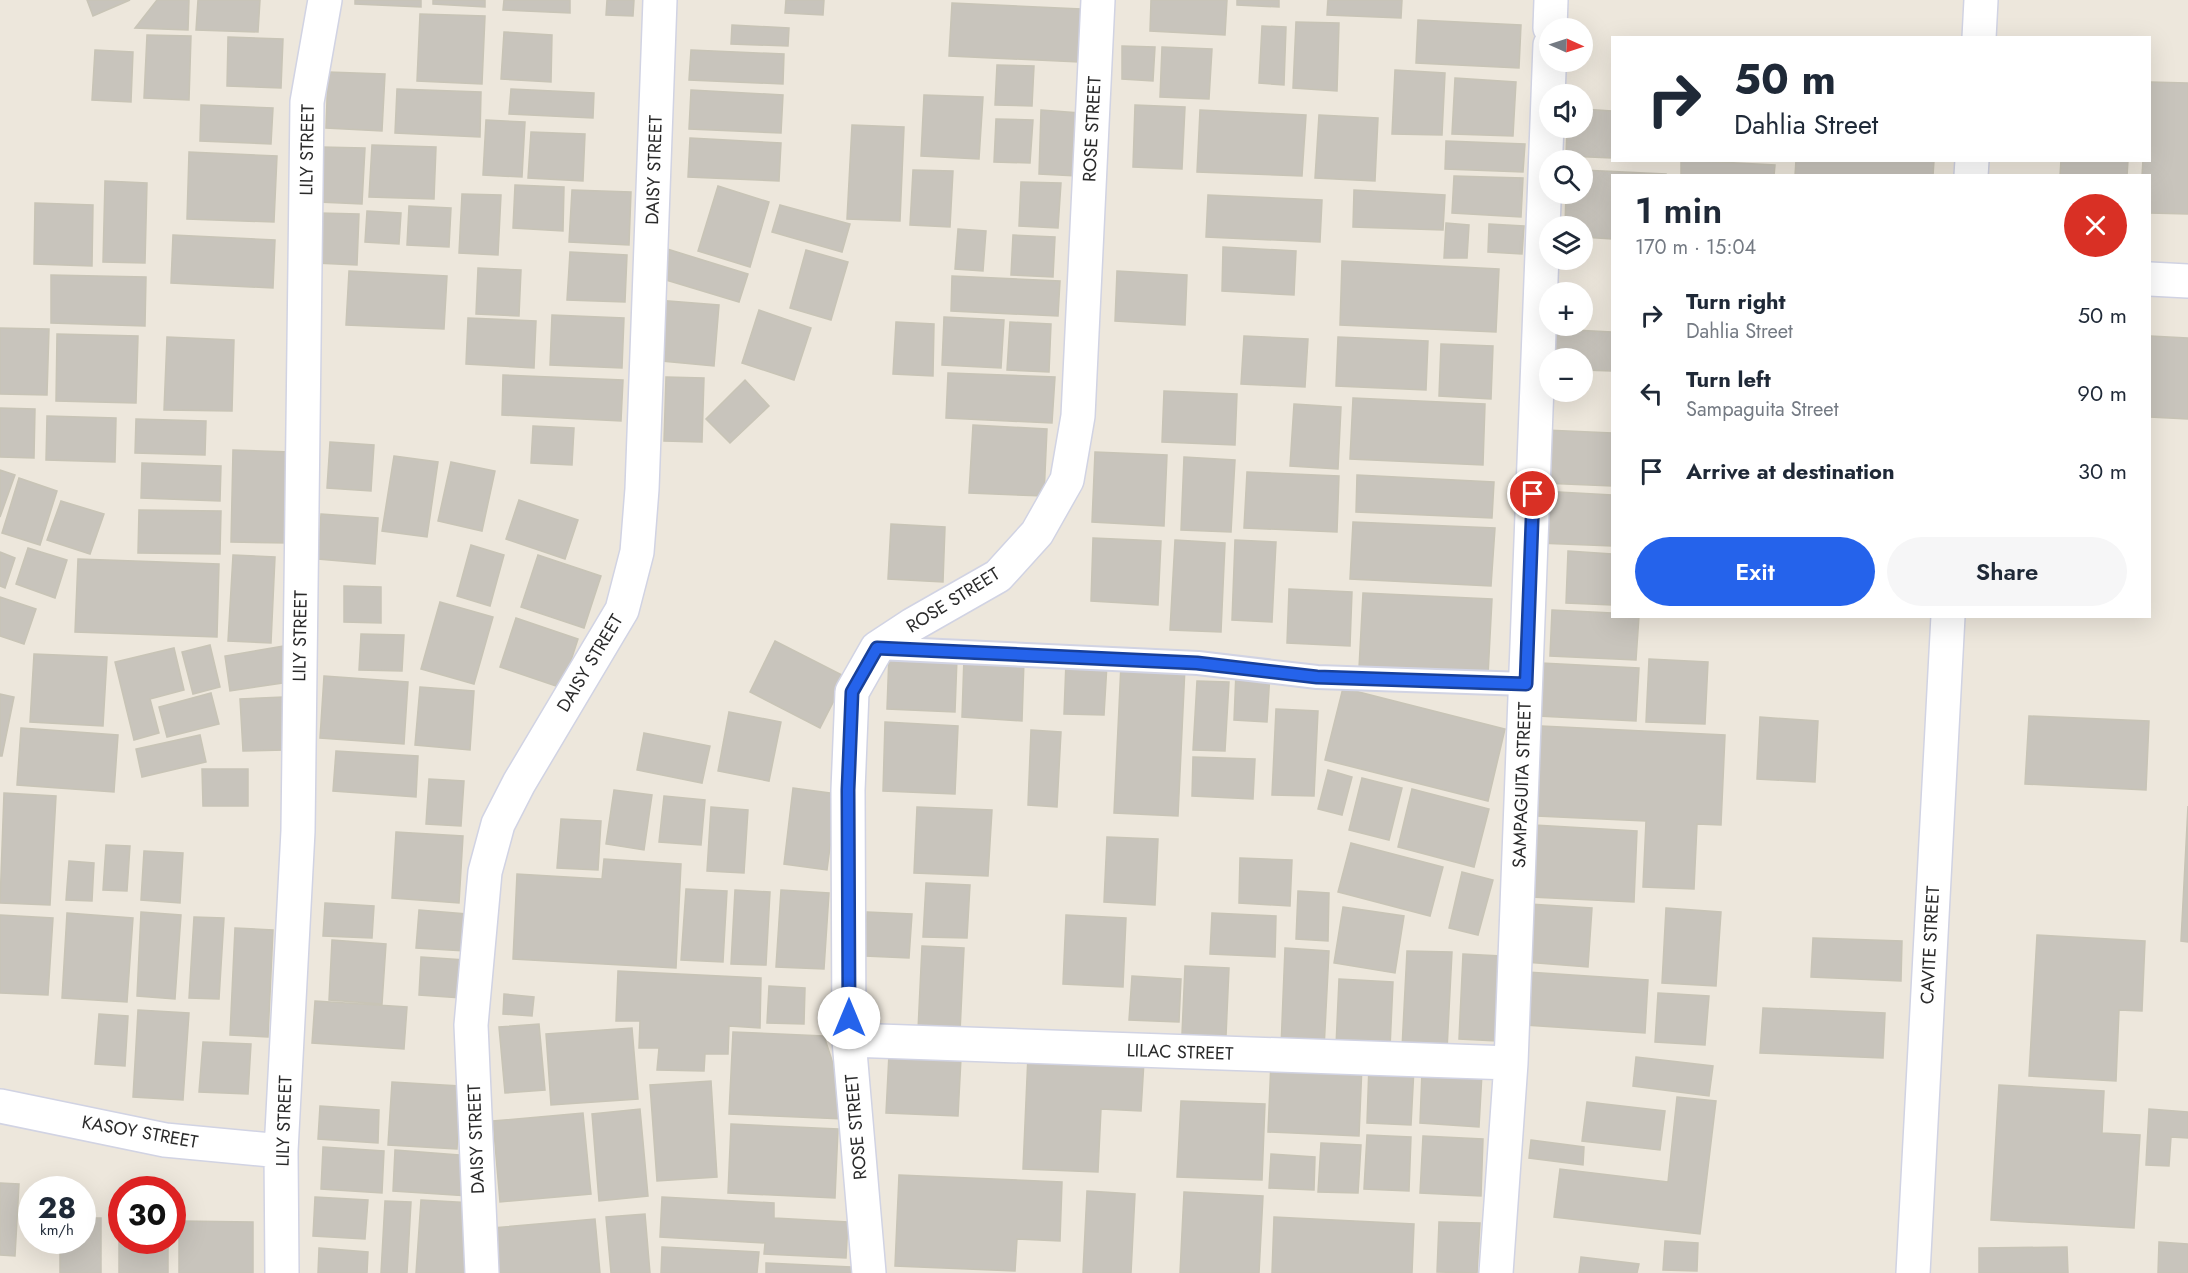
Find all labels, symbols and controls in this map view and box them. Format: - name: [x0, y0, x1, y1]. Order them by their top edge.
- north arrow: [1539, 18, 1593, 72]
- map controls: [1539, 18, 1593, 402]
- text: 50 m: [1734, 49, 1836, 110]
- icon: right: [1635, 60, 1713, 138]
- street label: ROSE STREET: [1076, 75, 1108, 183]
- button: sound: [1539, 84, 1593, 138]
- street label: LILY STREET: [293, 103, 321, 196]
- text: Dahlia Street: [1734, 105, 1878, 144]
- street label: DAISY STREET: [639, 114, 669, 225]
- button: search: [1539, 150, 1593, 204]
- text: 1 min: [1635, 184, 1722, 236]
- button: close: [2064, 194, 2127, 257]
- button: layers: [1539, 216, 1593, 270]
- text: 170 m · 15:04: [1635, 233, 1756, 262]
- button: +: [1539, 282, 1593, 336]
- text: Turn right: [1686, 285, 1786, 317]
- icon: right: [1635, 299, 1668, 332]
- text: 50 m: [2078, 299, 2127, 331]
- text: Dahlia Street: [1686, 317, 1793, 346]
- button: −: [1539, 348, 1593, 402]
- text: Turn left: [1686, 363, 1771, 395]
- icon: left: [1635, 377, 1668, 410]
- text: 90 m: [2077, 377, 2127, 409]
- text: Sampaguita Street: [1686, 395, 1838, 424]
- icon: arrive: [1635, 455, 1668, 488]
- text: Arrive at destination: [1686, 455, 1895, 487]
- text: 30 m: [2078, 455, 2127, 487]
- pin: [1507, 468, 1558, 519]
- icon: arrive: [1516, 477, 1549, 510]
- button: Exit: [1635, 537, 1875, 606]
- button: Share: [1887, 537, 2127, 606]
- street label: ROSE STREET: [901, 561, 1005, 639]
- street label: LILY STREET: [286, 589, 314, 682]
- street label: DAISY STREET: [551, 609, 630, 717]
- street label: SAMPAGUITA STREET: [1506, 701, 1538, 869]
- street label: CAVITE STREET: [1914, 884, 1946, 1005]
- position arrow: [817, 986, 881, 1050]
- street label: LILAC STREET: [1126, 1037, 1234, 1067]
- street label: ROSE STREET: [838, 1072, 874, 1181]
- street label: LILY STREET: [269, 1074, 299, 1167]
- street label: DAISY STREET: [461, 1083, 491, 1194]
- street label: KASOY STREET: [80, 1109, 201, 1155]
- speed limit sign: 30: [108, 1176, 186, 1254]
- text: 28: [38, 1186, 76, 1229]
- text: km/h: [40, 1219, 74, 1241]

